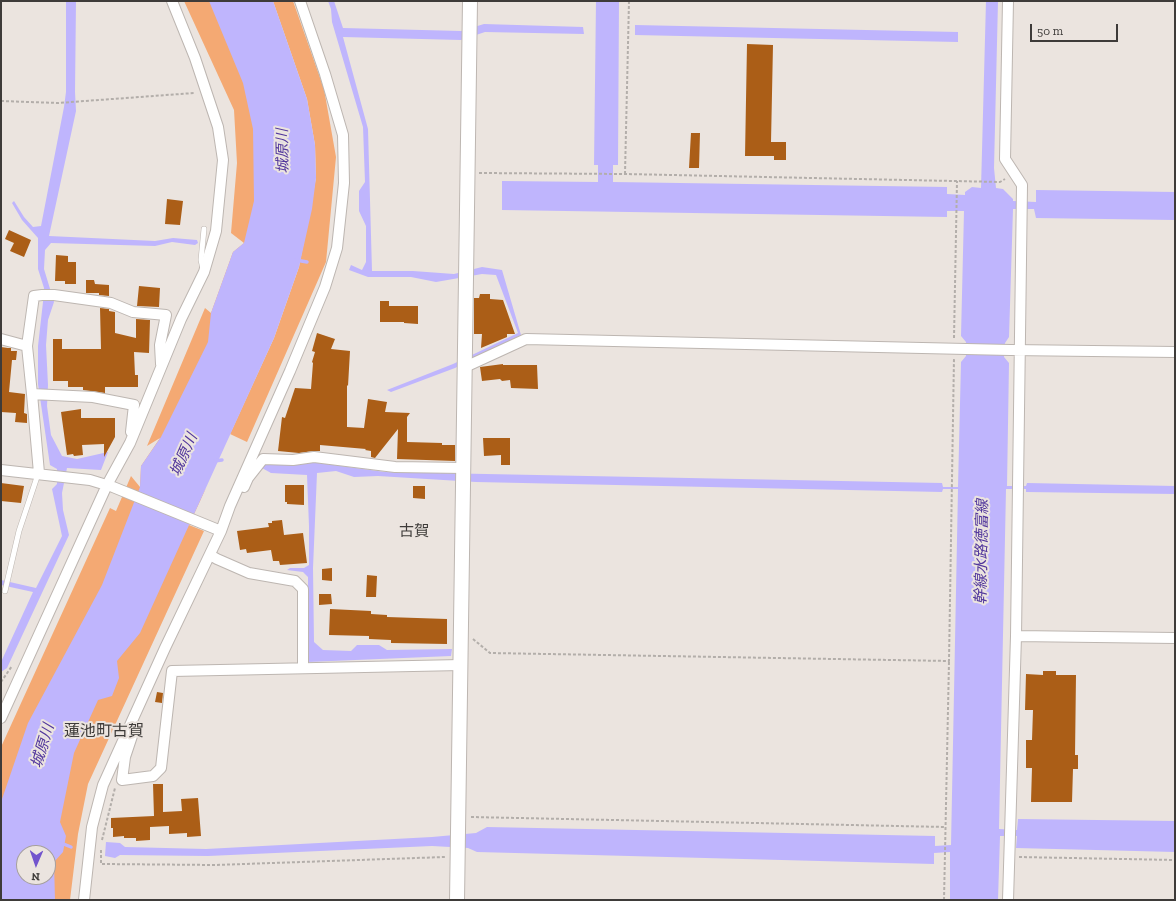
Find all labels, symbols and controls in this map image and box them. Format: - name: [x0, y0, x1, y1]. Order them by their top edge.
- scale bar: [1032, 16, 1120, 42]
- text: 50 m: [1037, 24, 1063, 38]
- water label: 城原川: [274, 128, 292, 174]
- water label: 城原川: [167, 431, 201, 479]
- water label: 幹線水路徳富線: [972, 499, 992, 605]
- district label: 古賀: [399, 523, 429, 541]
- district label: 蓮池町古賀: [64, 721, 144, 741]
- water label: 城原川: [28, 722, 58, 770]
- north arrow: [16, 845, 56, 885]
- text: N: [31, 870, 40, 883]

